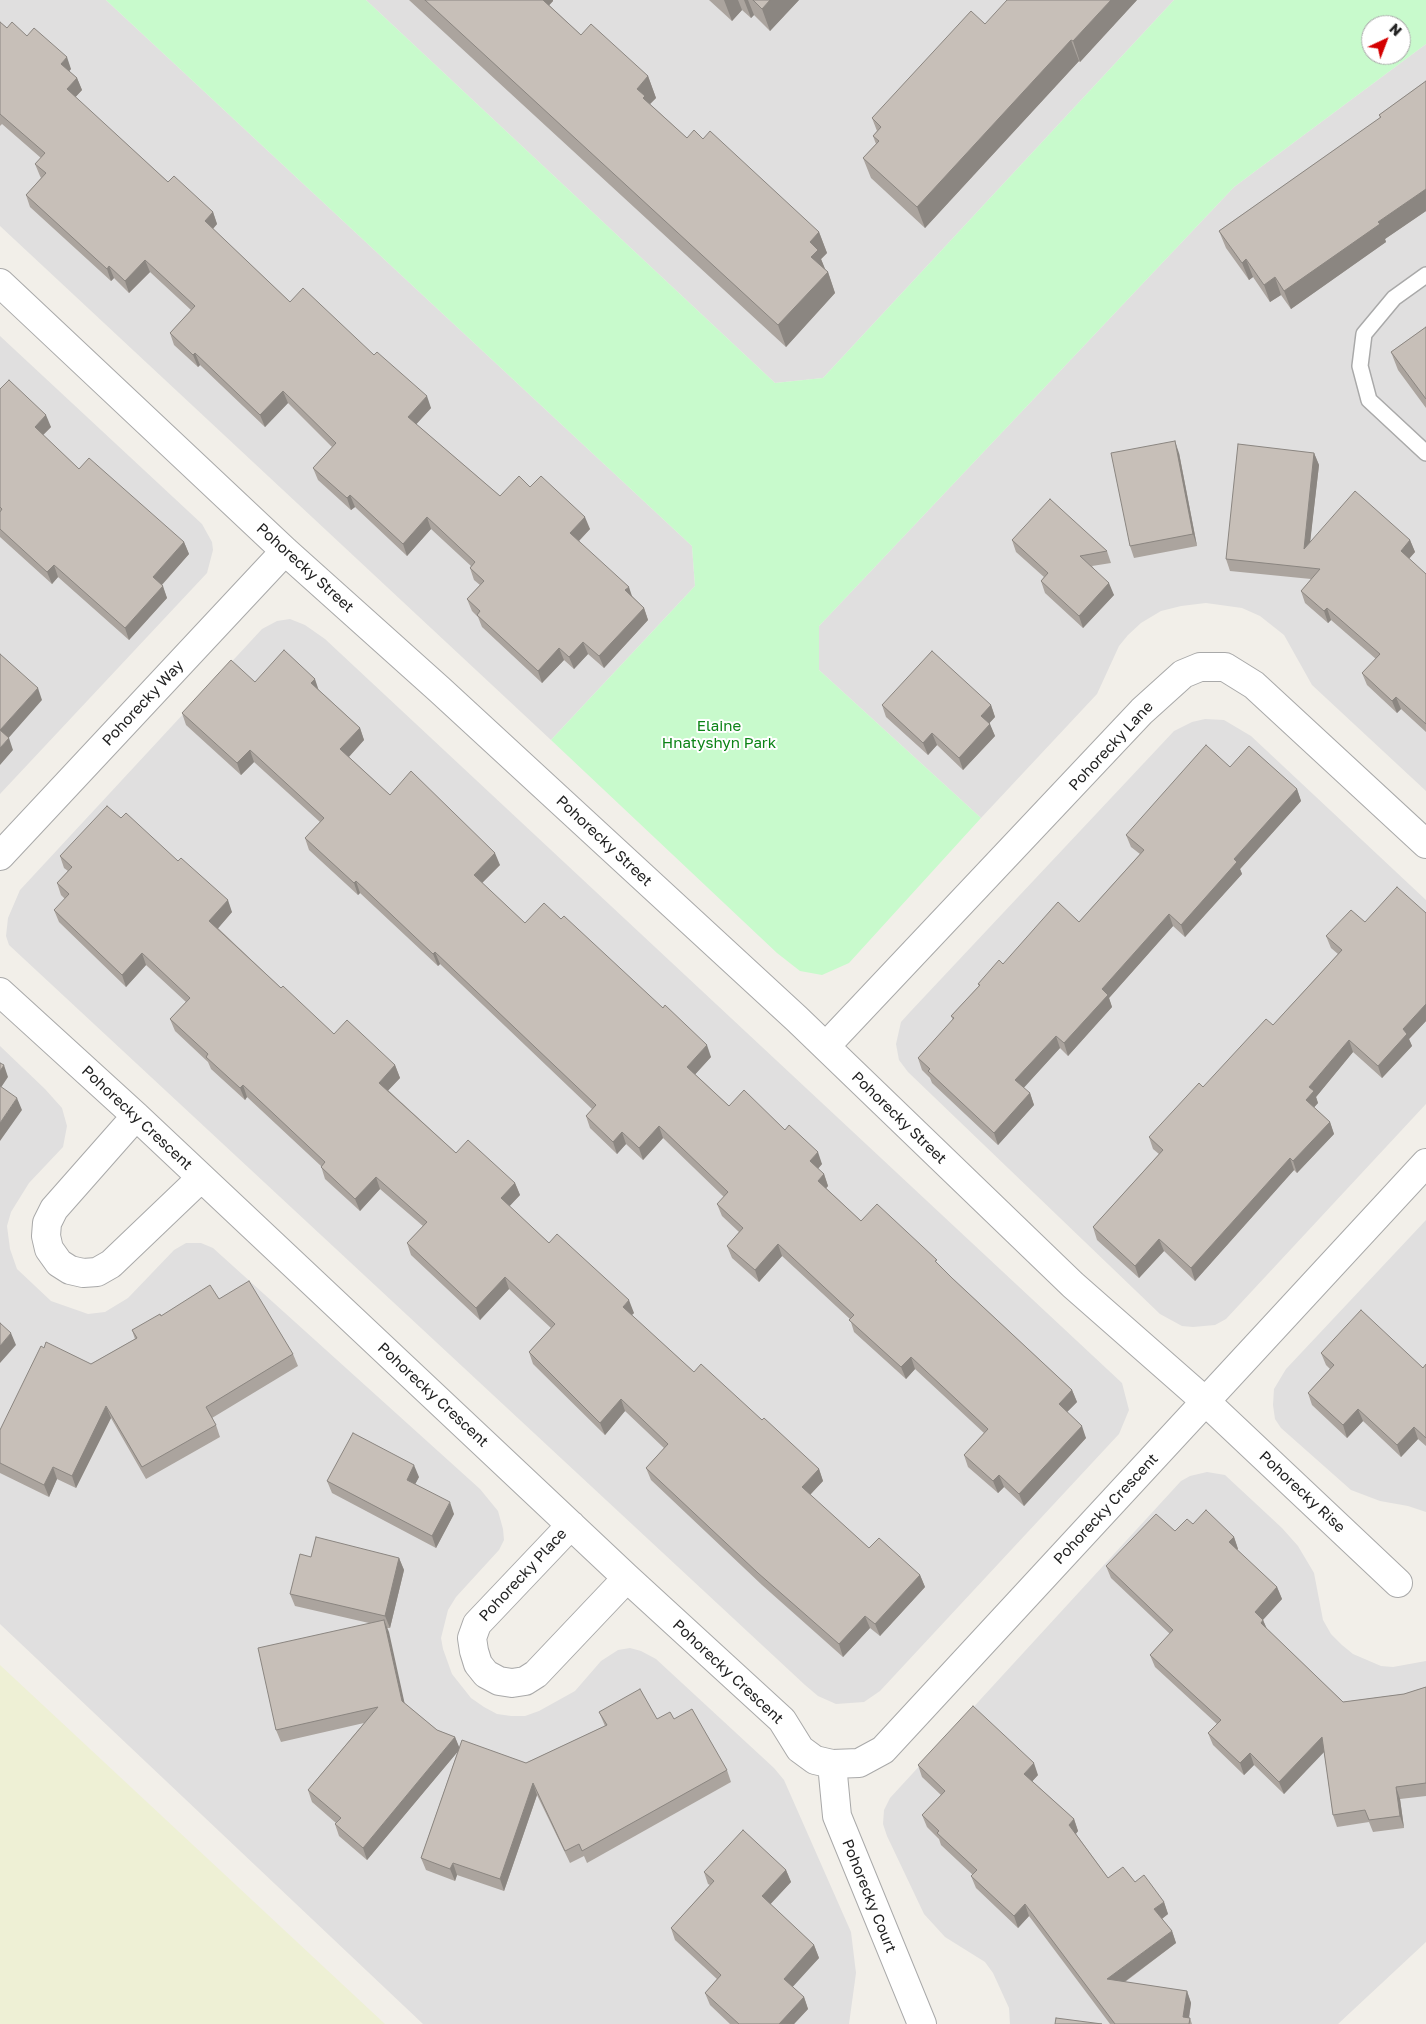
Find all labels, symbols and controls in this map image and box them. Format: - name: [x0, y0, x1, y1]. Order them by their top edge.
- north arrow: [1361, 15, 1411, 65]
- text: N: [1386, 20, 1406, 39]
- street label: Pohorecky Street: [253, 520, 357, 616]
- street label: Pohorecky Way: [99, 656, 187, 750]
- street label: Pohorecky Lane: [1065, 698, 1157, 794]
- park label: Elaine Hnatyshyn Park: [662, 717, 776, 752]
- street label: Pohorecky Street: [552, 792, 656, 890]
- street label: Pohorecky Crescent: [78, 1062, 196, 1174]
- street label: Pohorecky Street: [848, 1068, 950, 1168]
- street label: Pohorecky Crescent: [374, 1339, 492, 1451]
- street label: Pohorecky Rise: [1255, 1448, 1349, 1536]
- street label: Pohorecky Crescent: [1050, 1450, 1162, 1568]
- street label: Pohorecky Place: [475, 1525, 571, 1625]
- street label: Pohorecky Crescent: [669, 1616, 787, 1728]
- street label: Pohorecky Court: [838, 1837, 900, 1955]

